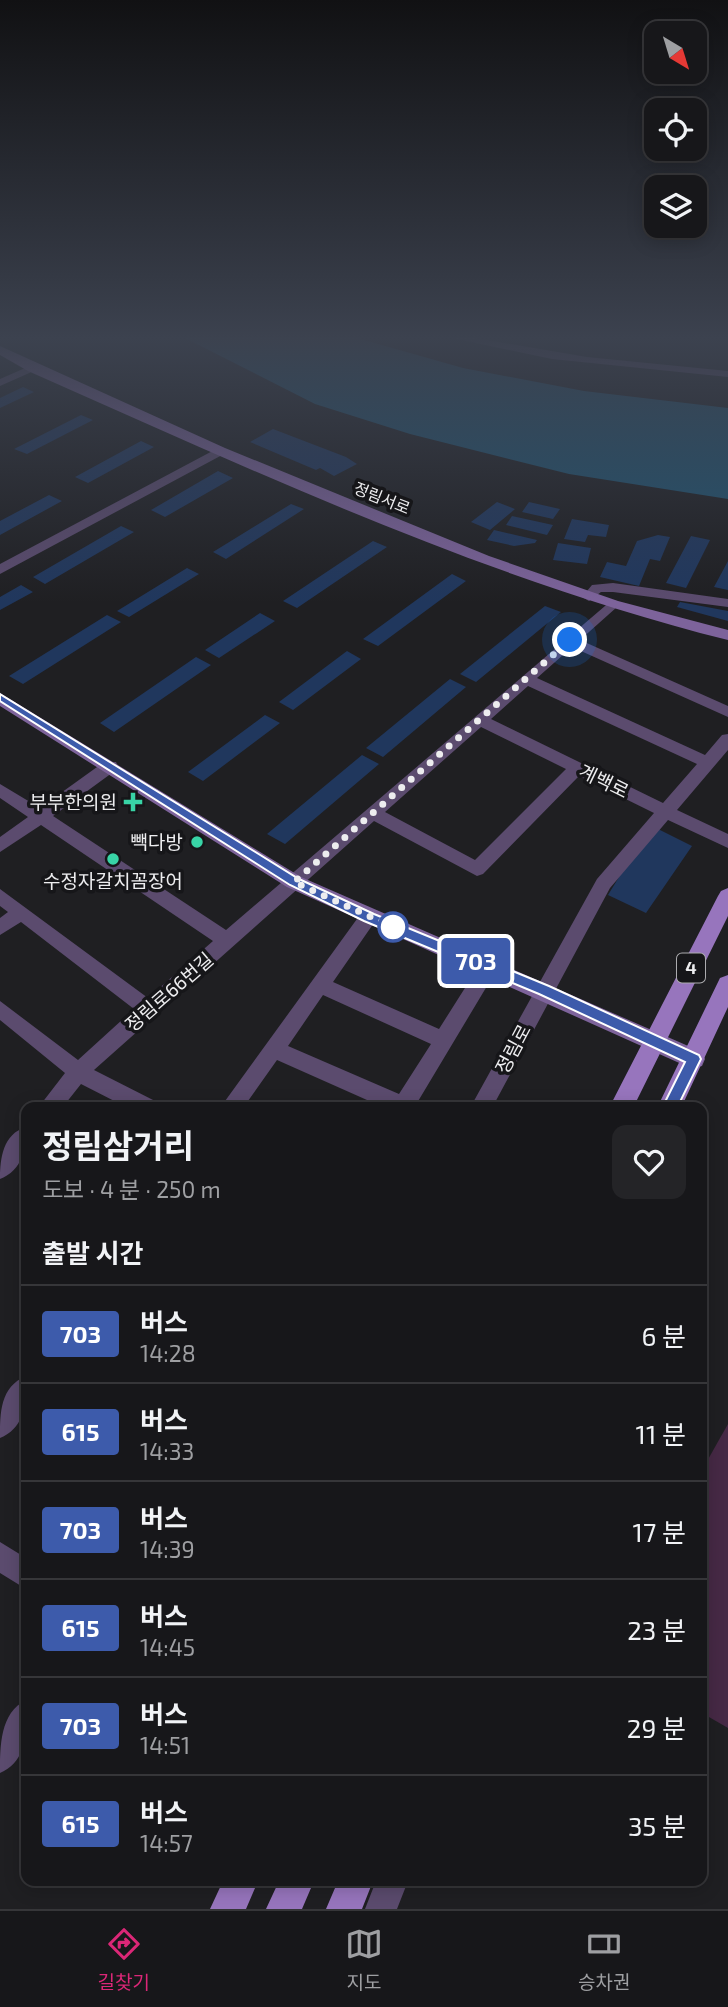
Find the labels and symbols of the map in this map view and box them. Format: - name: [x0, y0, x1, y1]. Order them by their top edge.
- north arrow: [644, 21, 707, 84]
- street label: 정림서로: [351, 478, 413, 517]
- your location: [552, 622, 587, 657]
- street label: 계백로: [576, 759, 633, 802]
- place label: 부부한의원: [30, 790, 117, 813]
- marker: 부부한의원: [123, 792, 143, 812]
- place label: 빽다방: [131, 830, 183, 853]
- marker: 빽다방: [189, 834, 205, 850]
- marker: 수정자갈치꼼장어: [105, 851, 121, 867]
- place label: 수정자갈치꼼장어: [43, 869, 183, 892]
- unlabelled marker: [378, 912, 408, 942]
- line badge: 703: [436, 938, 516, 984]
- street label: 정림로66번길: [120, 947, 217, 1036]
- road number: 4: [677, 953, 705, 982]
- street label: 정림로: [490, 1020, 535, 1077]

